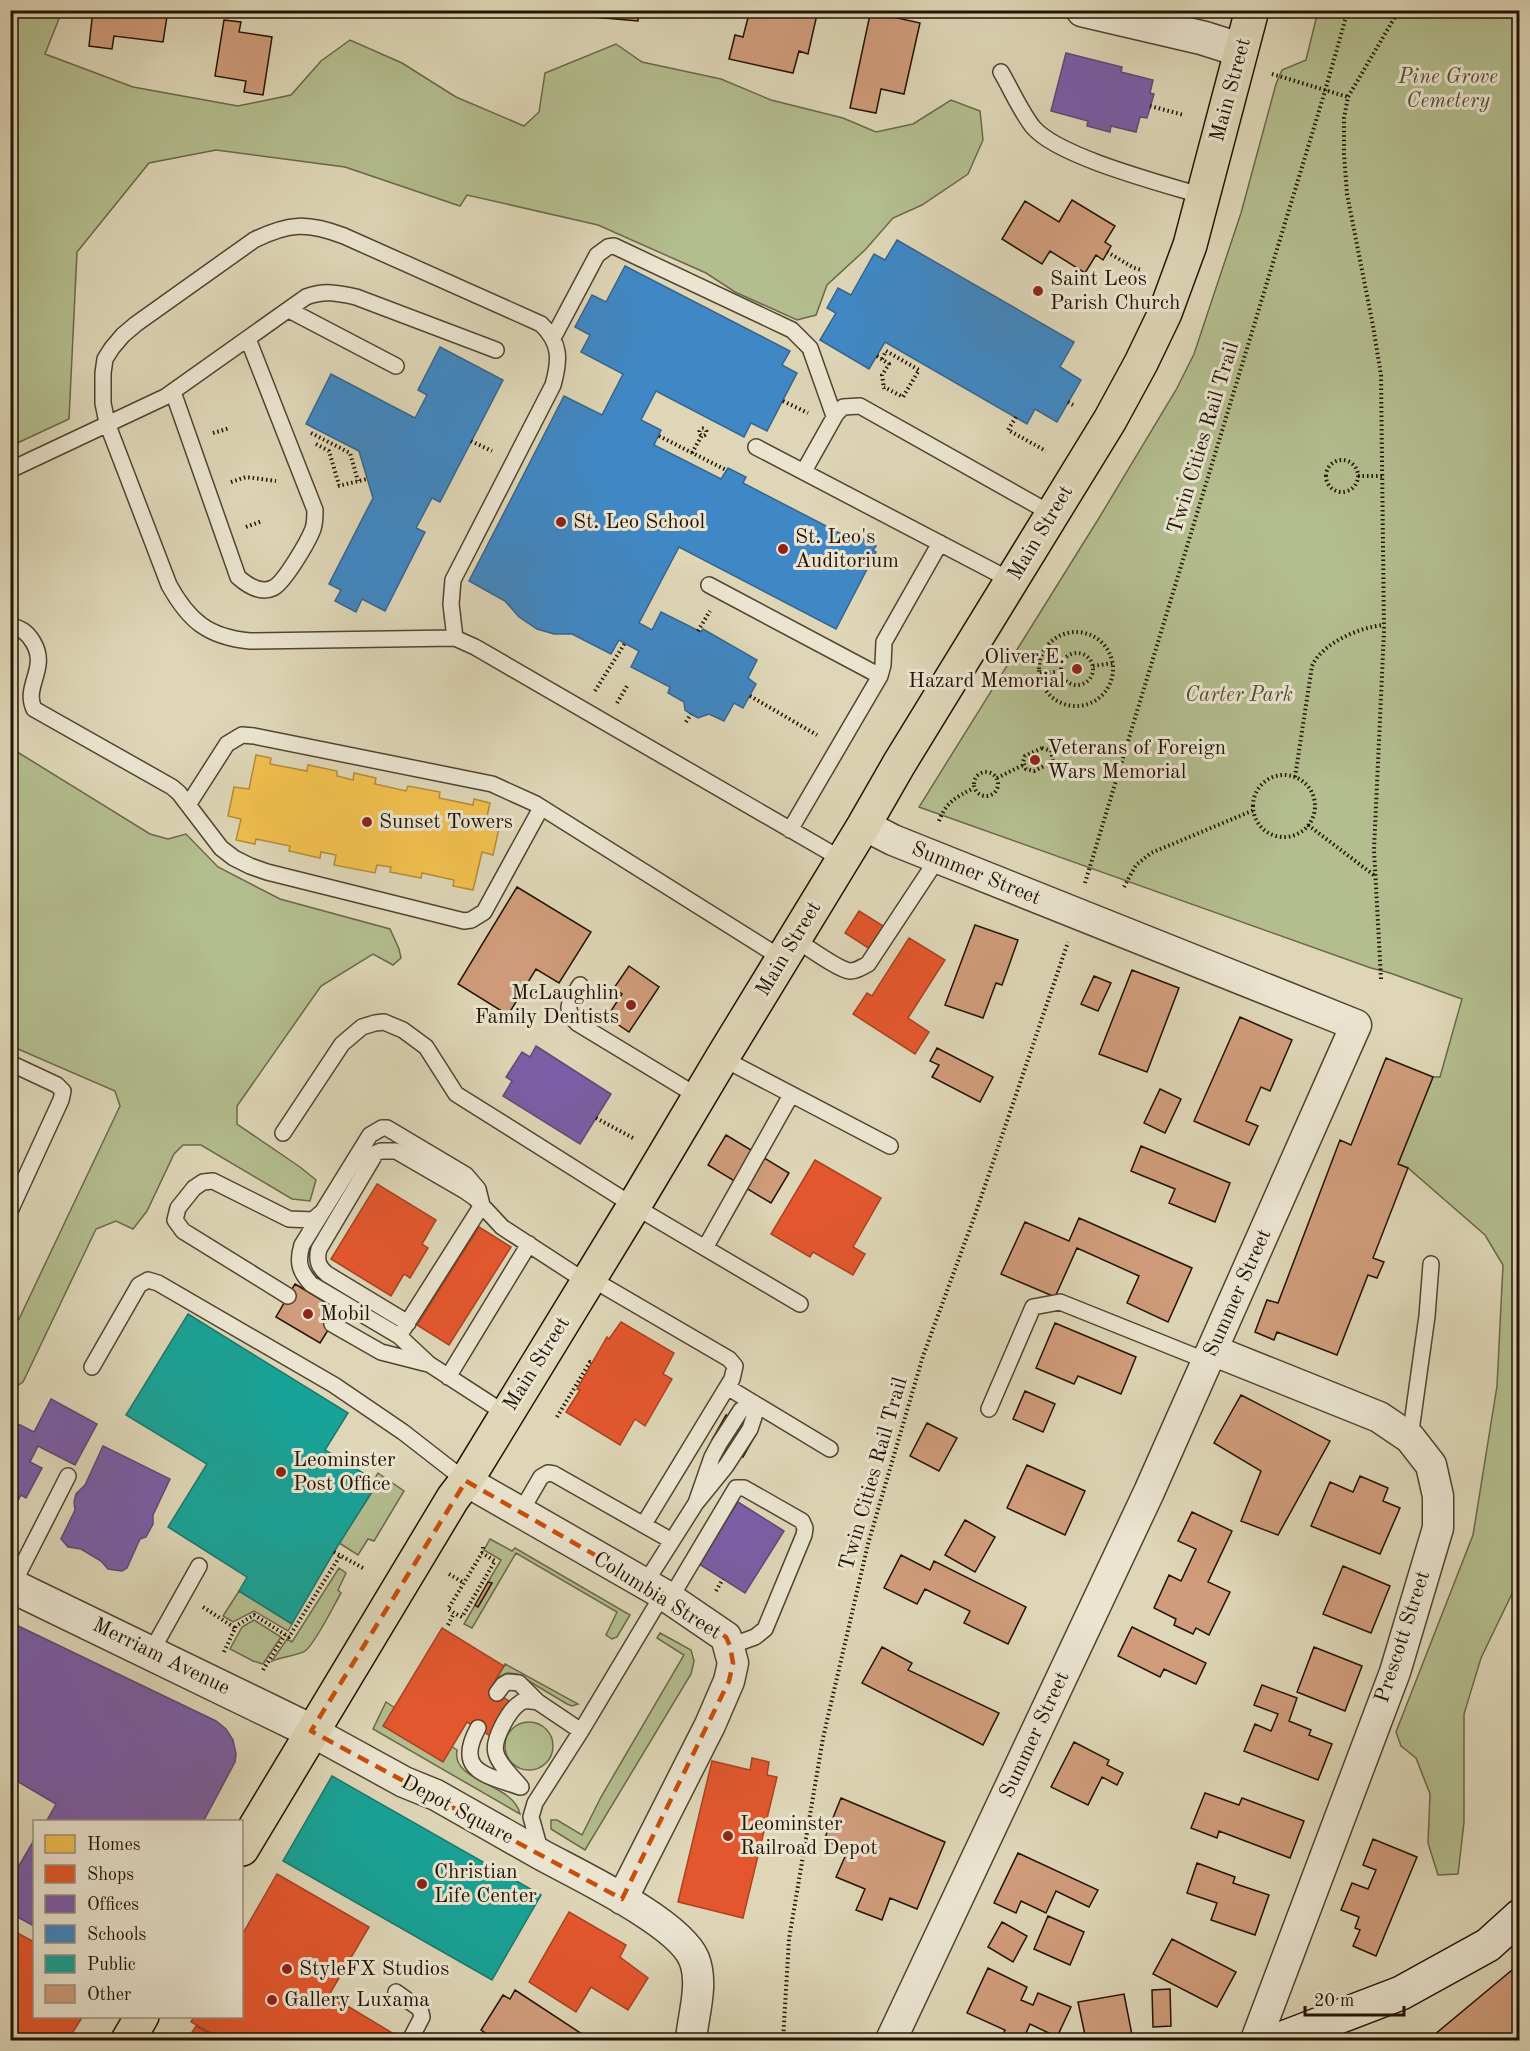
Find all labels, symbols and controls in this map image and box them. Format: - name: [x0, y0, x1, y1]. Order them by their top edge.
- street label: Main Street: [1207, 36, 1255, 144]
- park label: Pine Grove Cemetery: [1397, 67, 1498, 112]
- place label: Saint Leos Parish Church: [1050, 269, 1180, 314]
- marker: Saint Leos Parish Church: [1031, 284, 1045, 298]
- street label: Twin Cities Rail Trail: [1165, 339, 1243, 536]
- street label: Main Street: [1005, 482, 1077, 584]
- place label: St. Leo School: [573, 512, 706, 533]
- marker: St. Leo School: [554, 515, 568, 529]
- place label: St. Leo's Auditorium: [795, 527, 899, 572]
- marker: St. Leo's Auditorium: [776, 542, 790, 556]
- place label: Oliver E. Hazard Memorial: [908, 647, 1065, 692]
- marker: Oliver E. Hazard Memorial: [1070, 662, 1084, 676]
- park label: Carter Park: [1185, 685, 1293, 706]
- place label: Veterans of Foreign Wars Memorial: [1047, 738, 1226, 783]
- marker: Veterans of Foreign Wars Memorial: [1028, 753, 1042, 767]
- place label: Sunset Towers: [379, 812, 513, 833]
- marker: Sunset Towers: [360, 815, 374, 829]
- street label: Summer Street: [908, 839, 1044, 909]
- street label: Main Street: [753, 898, 825, 1000]
- place label: McLaughlin Family Dentists: [475, 983, 619, 1028]
- marker: McLaughlin Family Dentists: [624, 998, 638, 1012]
- street label: Summer Street: [1200, 1226, 1276, 1360]
- place label: Mobil: [320, 1304, 370, 1325]
- marker: Mobil: [301, 1307, 315, 1321]
- street label: Main Street: [500, 1313, 574, 1415]
- street label: Twin Cities Rail Trail: [836, 1375, 912, 1573]
- place label: Leominster Post Office: [293, 1450, 396, 1495]
- marker: Leominster Post Office: [274, 1465, 288, 1479]
- street label: Columbia Street: [589, 1548, 725, 1644]
- street label: Prescott Street: [1372, 1568, 1434, 1706]
- street label: Merriam Avenue: [89, 1615, 233, 1699]
- street label: Summer Street: [996, 1668, 1074, 1802]
- street label: Depot Square: [397, 1772, 517, 1848]
- place label: Leominster Railroad Depot: [740, 1814, 878, 1859]
- legend: [33, 1820, 243, 2018]
- marker: Leominster Railroad Depot: [721, 1829, 735, 1843]
- text: Homes: [87, 1836, 141, 1854]
- place label: Christian Life Center: [434, 1862, 537, 1907]
- text: Shops: [87, 1866, 134, 1884]
- marker: Christian Life Center: [415, 1877, 429, 1891]
- text: Offices: [87, 1896, 139, 1914]
- text: Schools: [87, 1926, 147, 1944]
- text: Public: [87, 1956, 136, 1974]
- place label: StyleFX Studios: [299, 1959, 449, 1980]
- marker: StyleFX Studios: [280, 1962, 294, 1976]
- scale bar: [1305, 1979, 1404, 2017]
- text: Other: [87, 1986, 132, 2004]
- place label: Gallery Luxama: [284, 1990, 430, 2011]
- text: 20 m: [1314, 1992, 1354, 2010]
- marker: Gallery Luxama: [265, 1993, 279, 2007]

